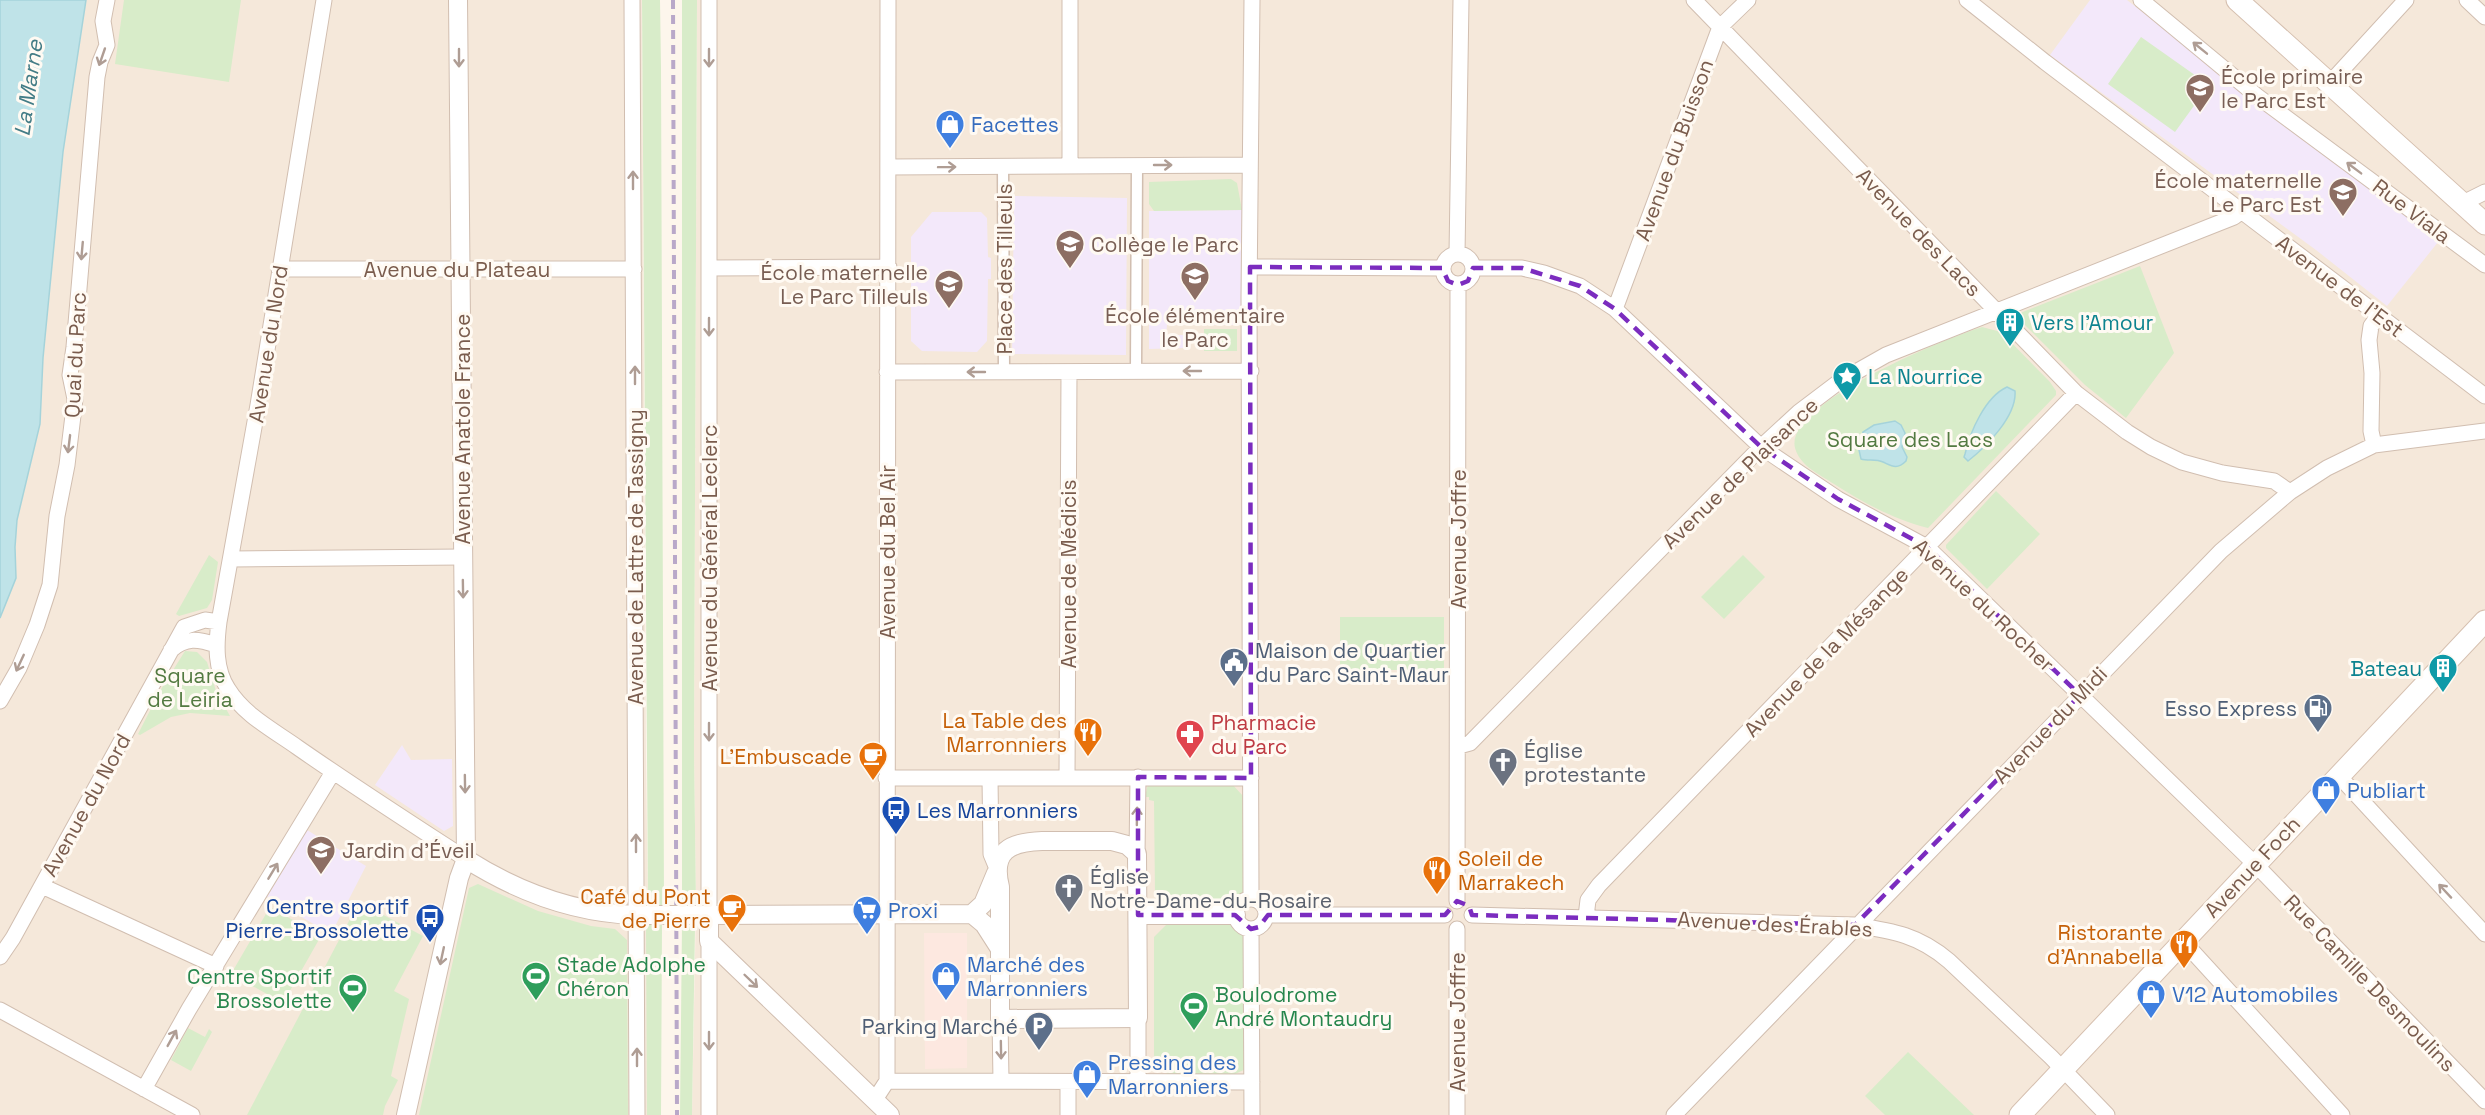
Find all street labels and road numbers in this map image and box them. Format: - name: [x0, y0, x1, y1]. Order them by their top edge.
- street label: Avenue du Buisson: [1629, 56, 1719, 244]
- street label: Avenue des Lacs: [1851, 162, 1987, 302]
- street label: Rue Viala: [2368, 173, 2456, 249]
- street label: Place des Tilleuls: [991, 184, 1018, 354]
- street label: Avenue de l'Est: [2271, 229, 2409, 343]
- street label: Avenue du Plateau: [364, 256, 550, 283]
- street label: Avenue du Nord: [242, 263, 294, 425]
- street label: Quai du Parc: [58, 291, 92, 419]
- street label: Avenue Anatole France: [449, 314, 476, 544]
- street label: Avenue de Plaisance: [1656, 391, 1824, 555]
- street label: Avenue de Lattre de Tassigny: [622, 409, 649, 705]
- street label: Avenue du Général Leclerc: [696, 424, 723, 692]
- street label: Avenue du Bel Air: [874, 465, 901, 639]
- street label: Avenue Joffre: [1445, 469, 1472, 609]
- street label: Avenue de Médicis: [1055, 480, 1082, 668]
- street label: Avenue du Rocher: [1908, 533, 2060, 677]
- street label: Avenue de la Mésange: [1738, 561, 1914, 743]
- street label: Avenue du Midi: [1987, 660, 2113, 790]
- street label: Avenue du Nord: [36, 729, 136, 881]
- street label: Avenue Foch: [2198, 811, 2306, 923]
- street label: Rue Camille Desmoulins: [2278, 889, 2462, 1077]
- street label: Avenue des Érables: [1677, 905, 1873, 943]
- street label: Avenue Joffre: [1444, 952, 1471, 1092]

